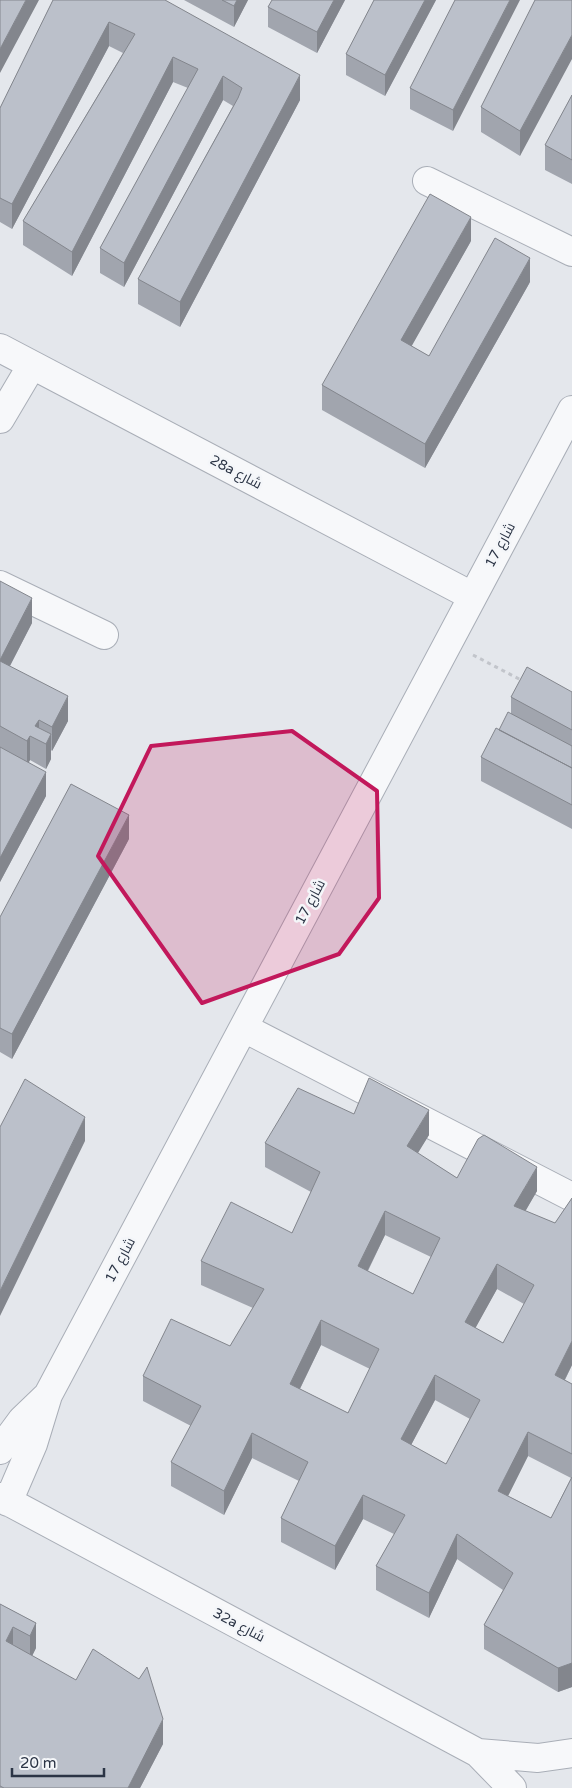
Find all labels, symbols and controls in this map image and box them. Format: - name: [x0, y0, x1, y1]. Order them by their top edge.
- street label: 28a شارع: [207, 451, 265, 493]
- street label: شارع 17: [481, 520, 519, 570]
- street label: شارع 17: [291, 877, 329, 927]
- street label: شارع 17: [101, 1235, 139, 1285]
- street label: 32a شارع: [210, 1604, 268, 1646]
- scale bar: [12, 1746, 105, 1778]
- text: 20 m: [20, 1754, 57, 1772]

